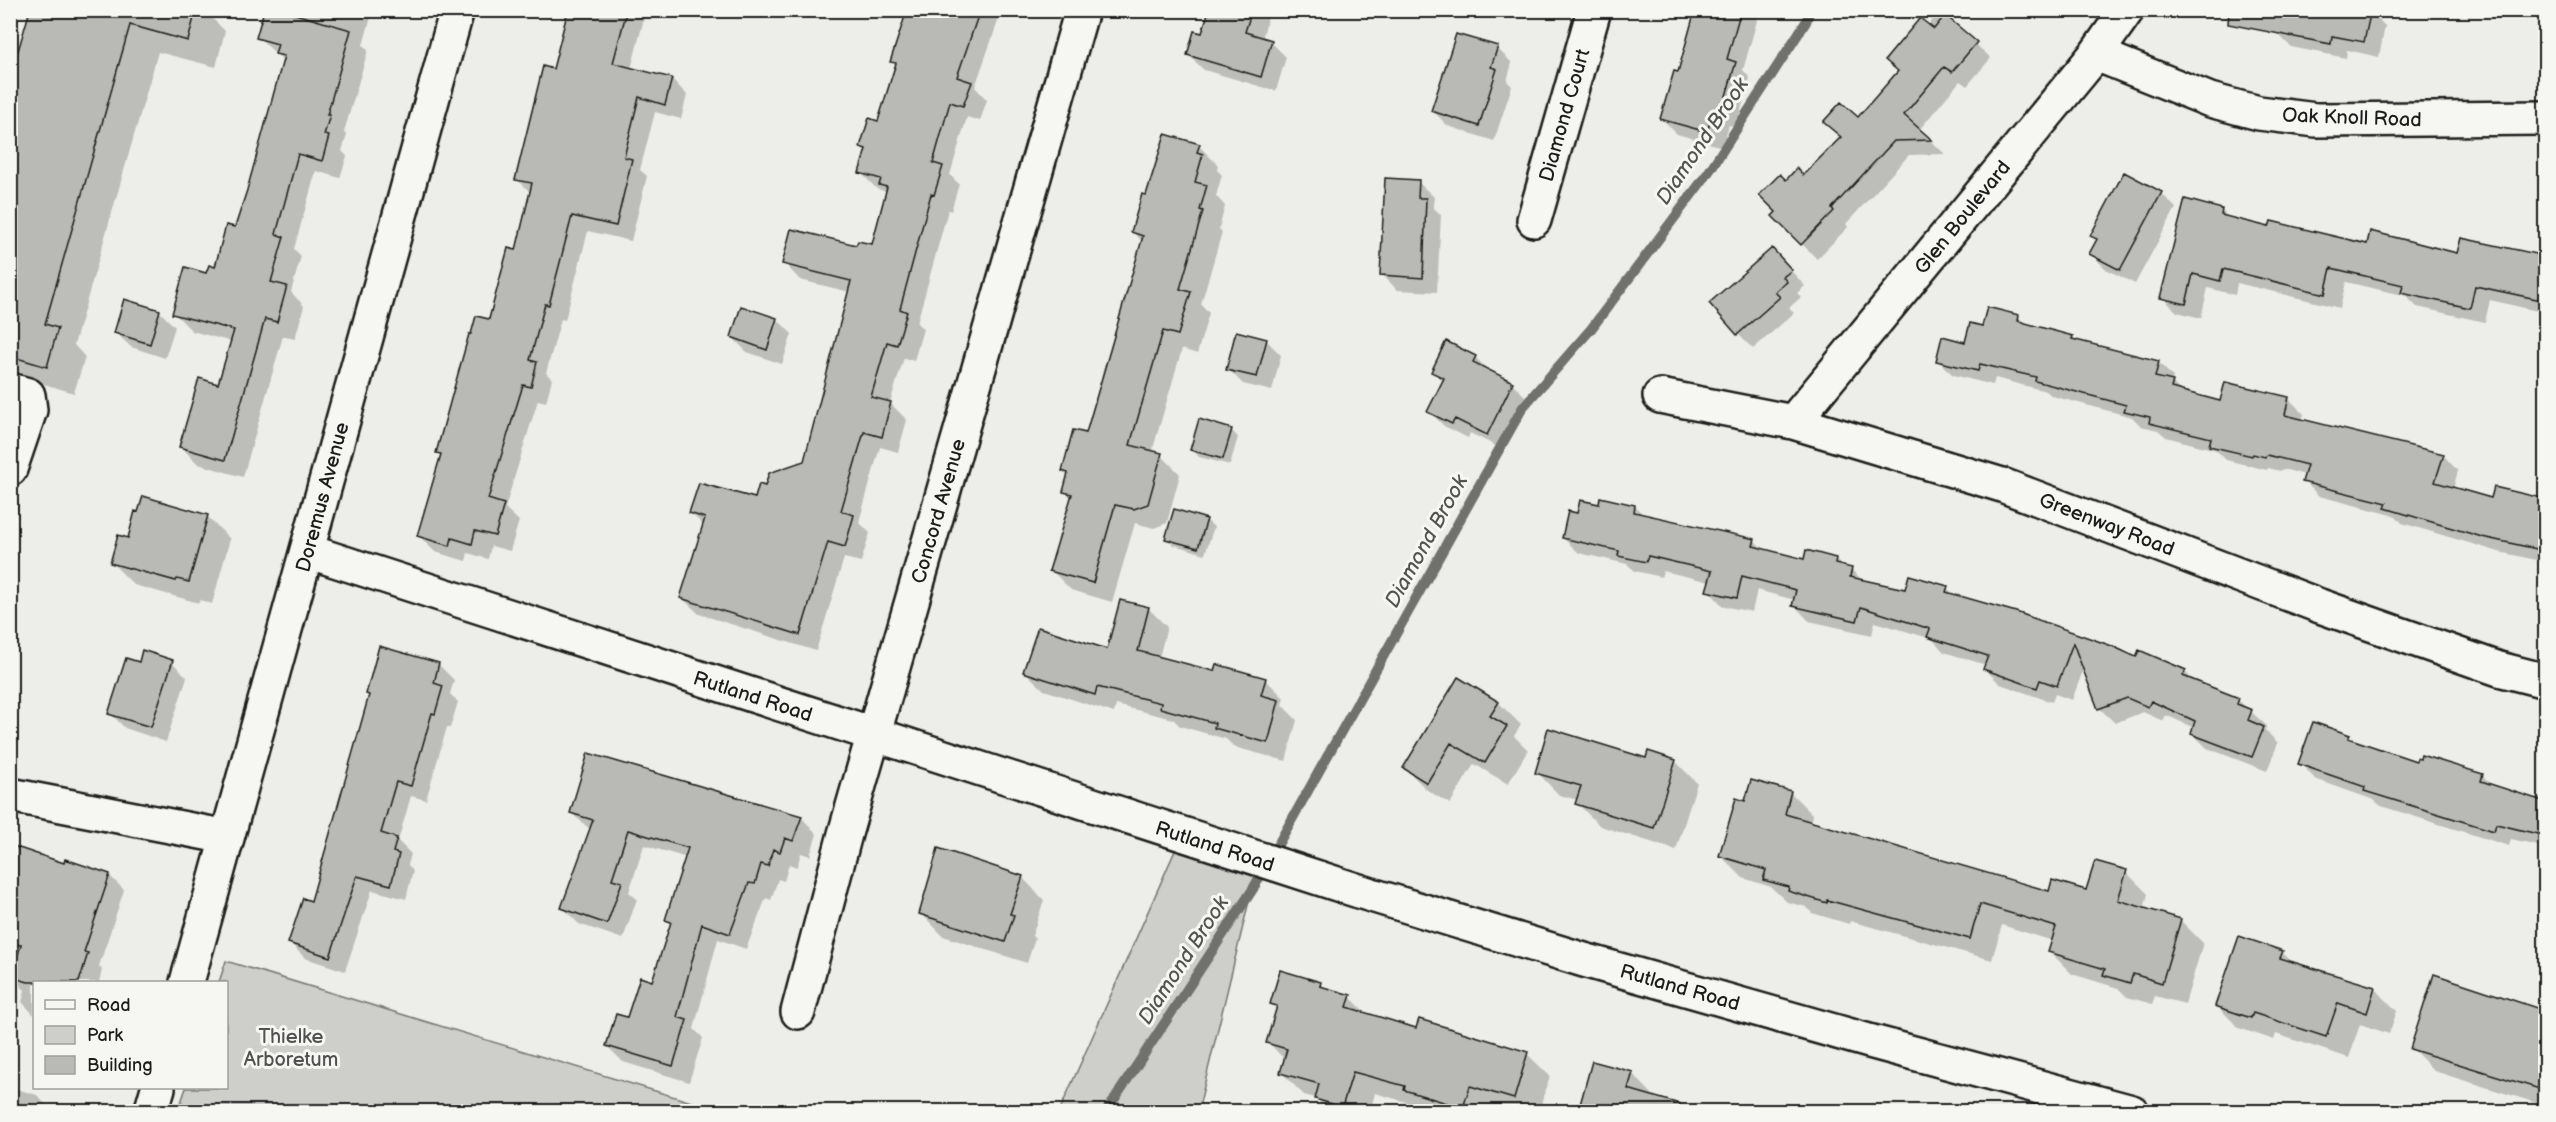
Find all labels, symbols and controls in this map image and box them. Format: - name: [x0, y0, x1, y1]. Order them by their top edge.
- street label: Diamond Court: [1535, 46, 1595, 184]
- water label: Diamond Brook: [1651, 73, 1754, 209]
- street label: Oak Knoll Road: [2282, 104, 2422, 132]
- street label: Glen Boulevard: [1910, 156, 2016, 279]
- street label: Doremus Avenue: [291, 419, 355, 575]
- street label: Concord Avenue: [907, 436, 971, 587]
- water label: Diamond Brook: [1380, 470, 1473, 612]
- street label: Greenway Road: [2036, 488, 2178, 562]
- street label: Rutland Road: [690, 666, 815, 727]
- street label: Rutland Road: [1152, 816, 1277, 877]
- water label: Diamond Brook: [1133, 891, 1234, 1029]
- street label: Rutland Road: [1617, 959, 1742, 1017]
- legend: [33, 981, 228, 1089]
- text: Road: [87, 995, 131, 1016]
- text: Park: [87, 1025, 123, 1046]
- park label: Thielke Arboretum: [244, 1025, 338, 1072]
- text: Building: [87, 1055, 153, 1076]

